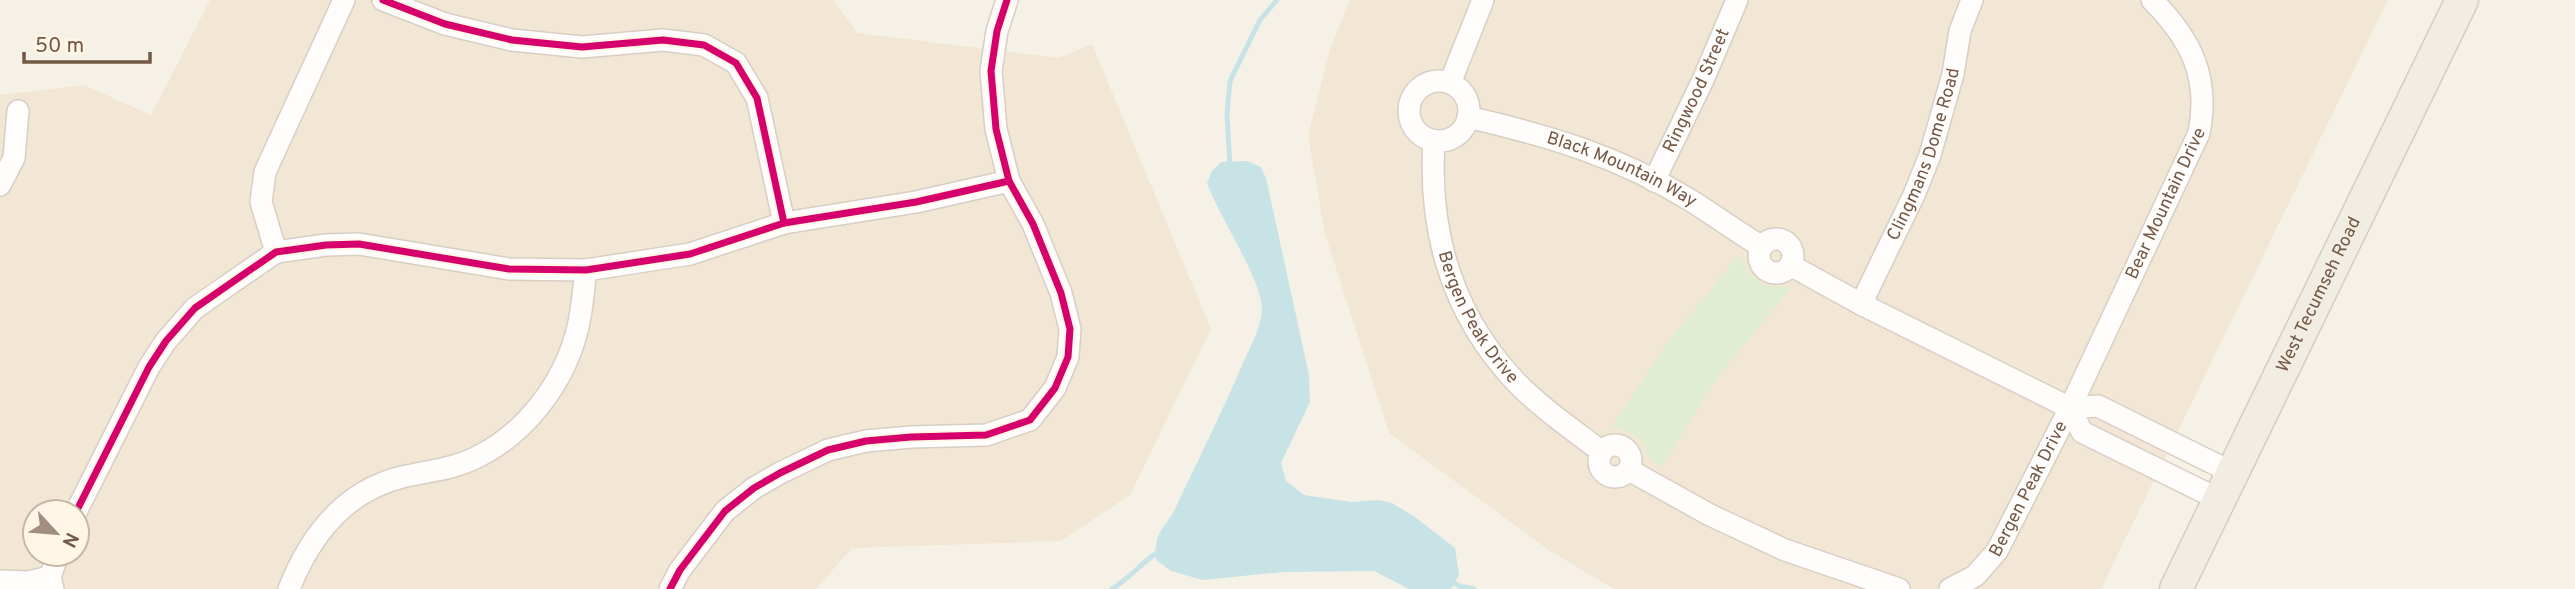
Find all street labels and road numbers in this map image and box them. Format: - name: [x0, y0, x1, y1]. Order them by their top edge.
- street label: Ringwood Street: [1658, 25, 1735, 157]
- street label: Clingmans Dome Road: [1882, 66, 1965, 245]
- street label: Bear Mountain Drive: [2121, 124, 2211, 283]
- street label: Black Mountain Way: [1544, 127, 1701, 213]
- street label: West Tecumseh Road: [2271, 213, 2366, 376]
- street label: Bergen Peak Drive: [1432, 248, 1523, 389]
- street label: Bergen Peak Drive: [1984, 417, 2073, 561]

